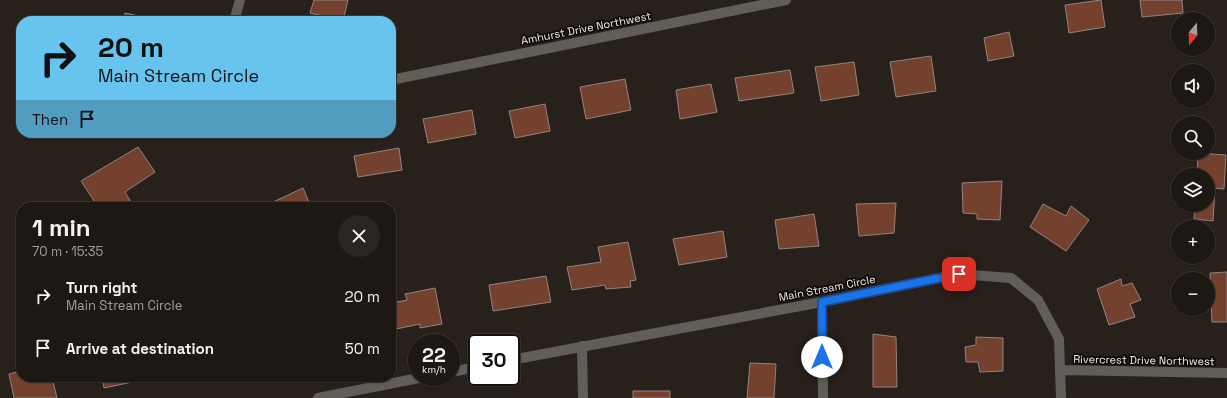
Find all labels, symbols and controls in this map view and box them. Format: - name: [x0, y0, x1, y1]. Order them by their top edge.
- street label: Amhurst Drive Northwest: [520, 8, 652, 48]
- north arrow: [1171, 12, 1215, 56]
- map controls: [1171, 12, 1215, 316]
- text: 20 m: [98, 29, 164, 65]
- icon: right: [32, 32, 84, 84]
- text: Main Stream Circle: [98, 64, 259, 87]
- button: sound: [1171, 64, 1215, 108]
- icon: arrive: [76, 108, 98, 130]
- text: Then: [32, 110, 68, 129]
- button: search: [1171, 116, 1215, 160]
- button: layers: [1171, 168, 1215, 212]
- text: 1 min: [32, 212, 91, 243]
- button: close: [338, 215, 380, 257]
- button: +: [1171, 220, 1215, 264]
- text: 70 m · 15:35: [32, 243, 103, 260]
- pin: [942, 257, 976, 291]
- icon: arrive: [948, 263, 970, 285]
- street label: Main Stream Circle: [777, 272, 877, 304]
- button: −: [1171, 272, 1215, 316]
- text: Turn right: [66, 278, 137, 297]
- icon: right: [32, 285, 54, 307]
- text: 20 m: [345, 287, 380, 306]
- text: Main Stream Circle: [66, 297, 182, 314]
- speed limit sign: 30: [468, 334, 520, 386]
- position arrow: [801, 336, 843, 378]
- icon: arrive: [32, 337, 54, 359]
- text: Arrive at destination: [66, 339, 214, 358]
- text: 50 m: [345, 339, 380, 358]
- text: 22: [422, 342, 446, 368]
- street label: Rivercrest Drive Northwest: [1073, 352, 1215, 368]
- text: km/h: [422, 363, 446, 376]

